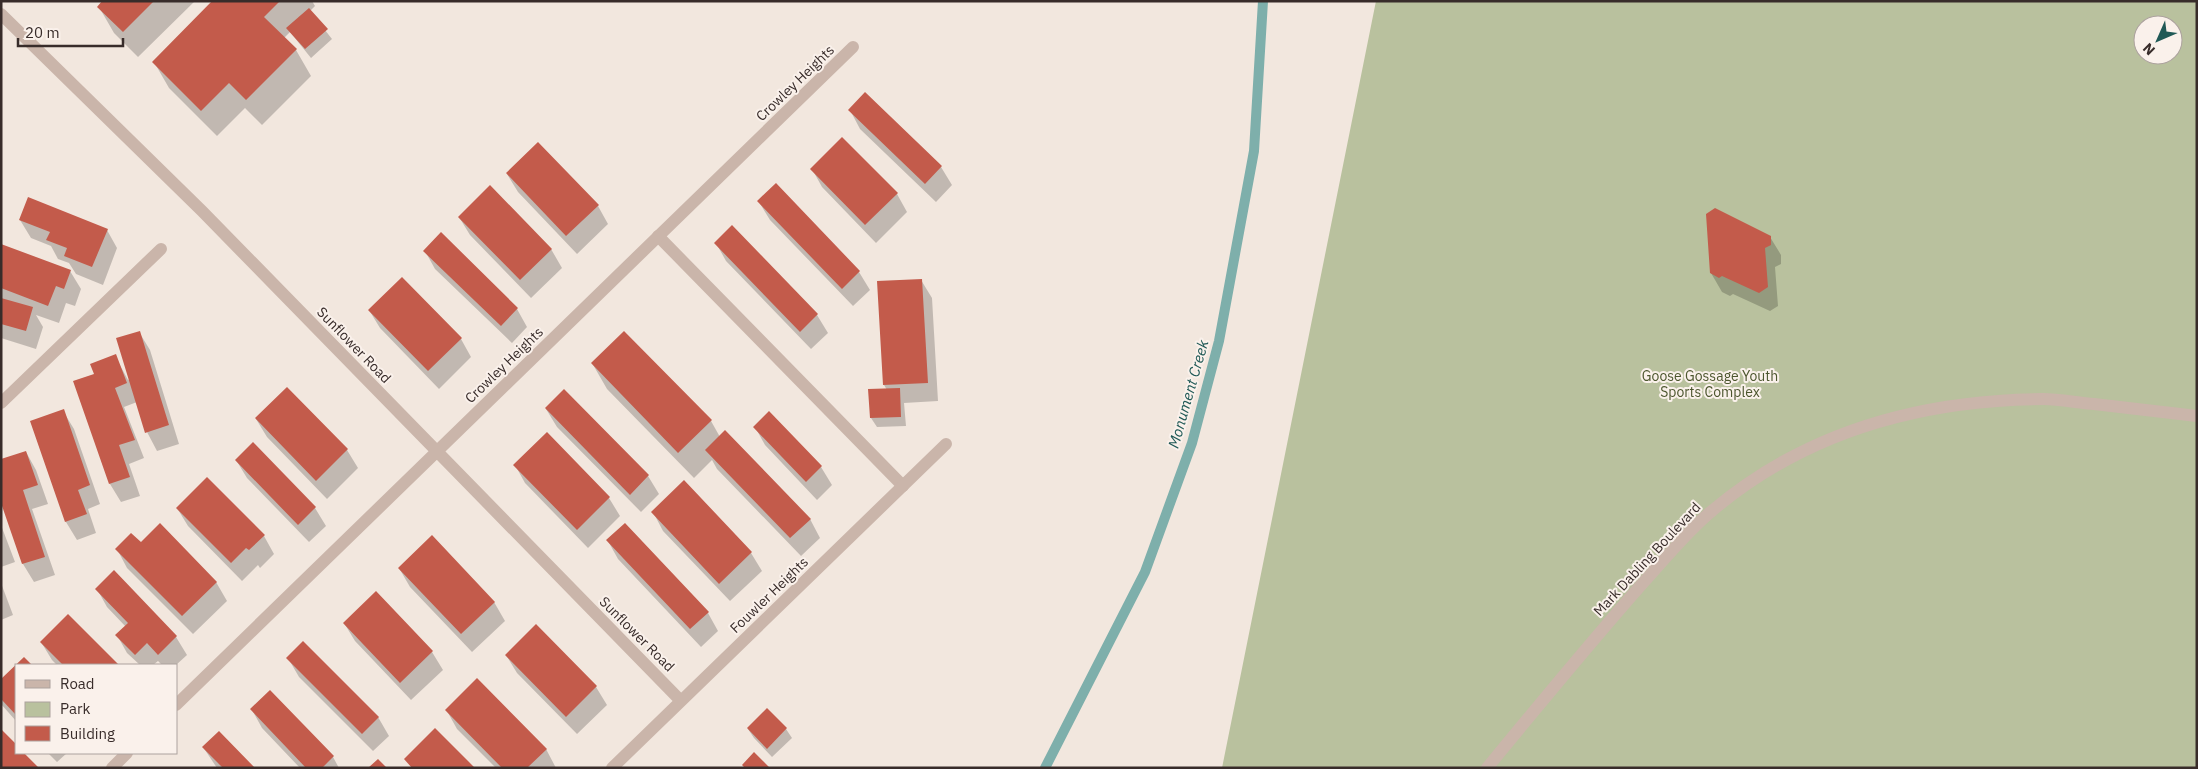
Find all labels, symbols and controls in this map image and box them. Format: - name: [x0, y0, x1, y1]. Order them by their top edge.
- scale bar: [18, 15, 122, 47]
- north arrow: [2133, 15, 2183, 65]
- text: 20 m: [25, 23, 60, 42]
- text: N: [2139, 39, 2159, 59]
- street label: Crowley Heights: [752, 41, 838, 125]
- street label: Sunflower Road: [313, 303, 395, 387]
- street label: Crowley Heights: [461, 323, 547, 407]
- water label: Monument Creek: [1163, 338, 1213, 450]
- park label: Goose Gossage Youth Sports Complex: [1642, 367, 1778, 401]
- street label: Mark Dabling Boulevard: [1589, 498, 1705, 620]
- street label: Fouwler Heights: [726, 553, 812, 637]
- street label: Sunflower Road: [596, 593, 678, 675]
- legend: [15, 664, 178, 754]
- text: Road: [60, 674, 95, 693]
- text: Park: [60, 699, 90, 718]
- text: Building: [60, 724, 115, 743]

